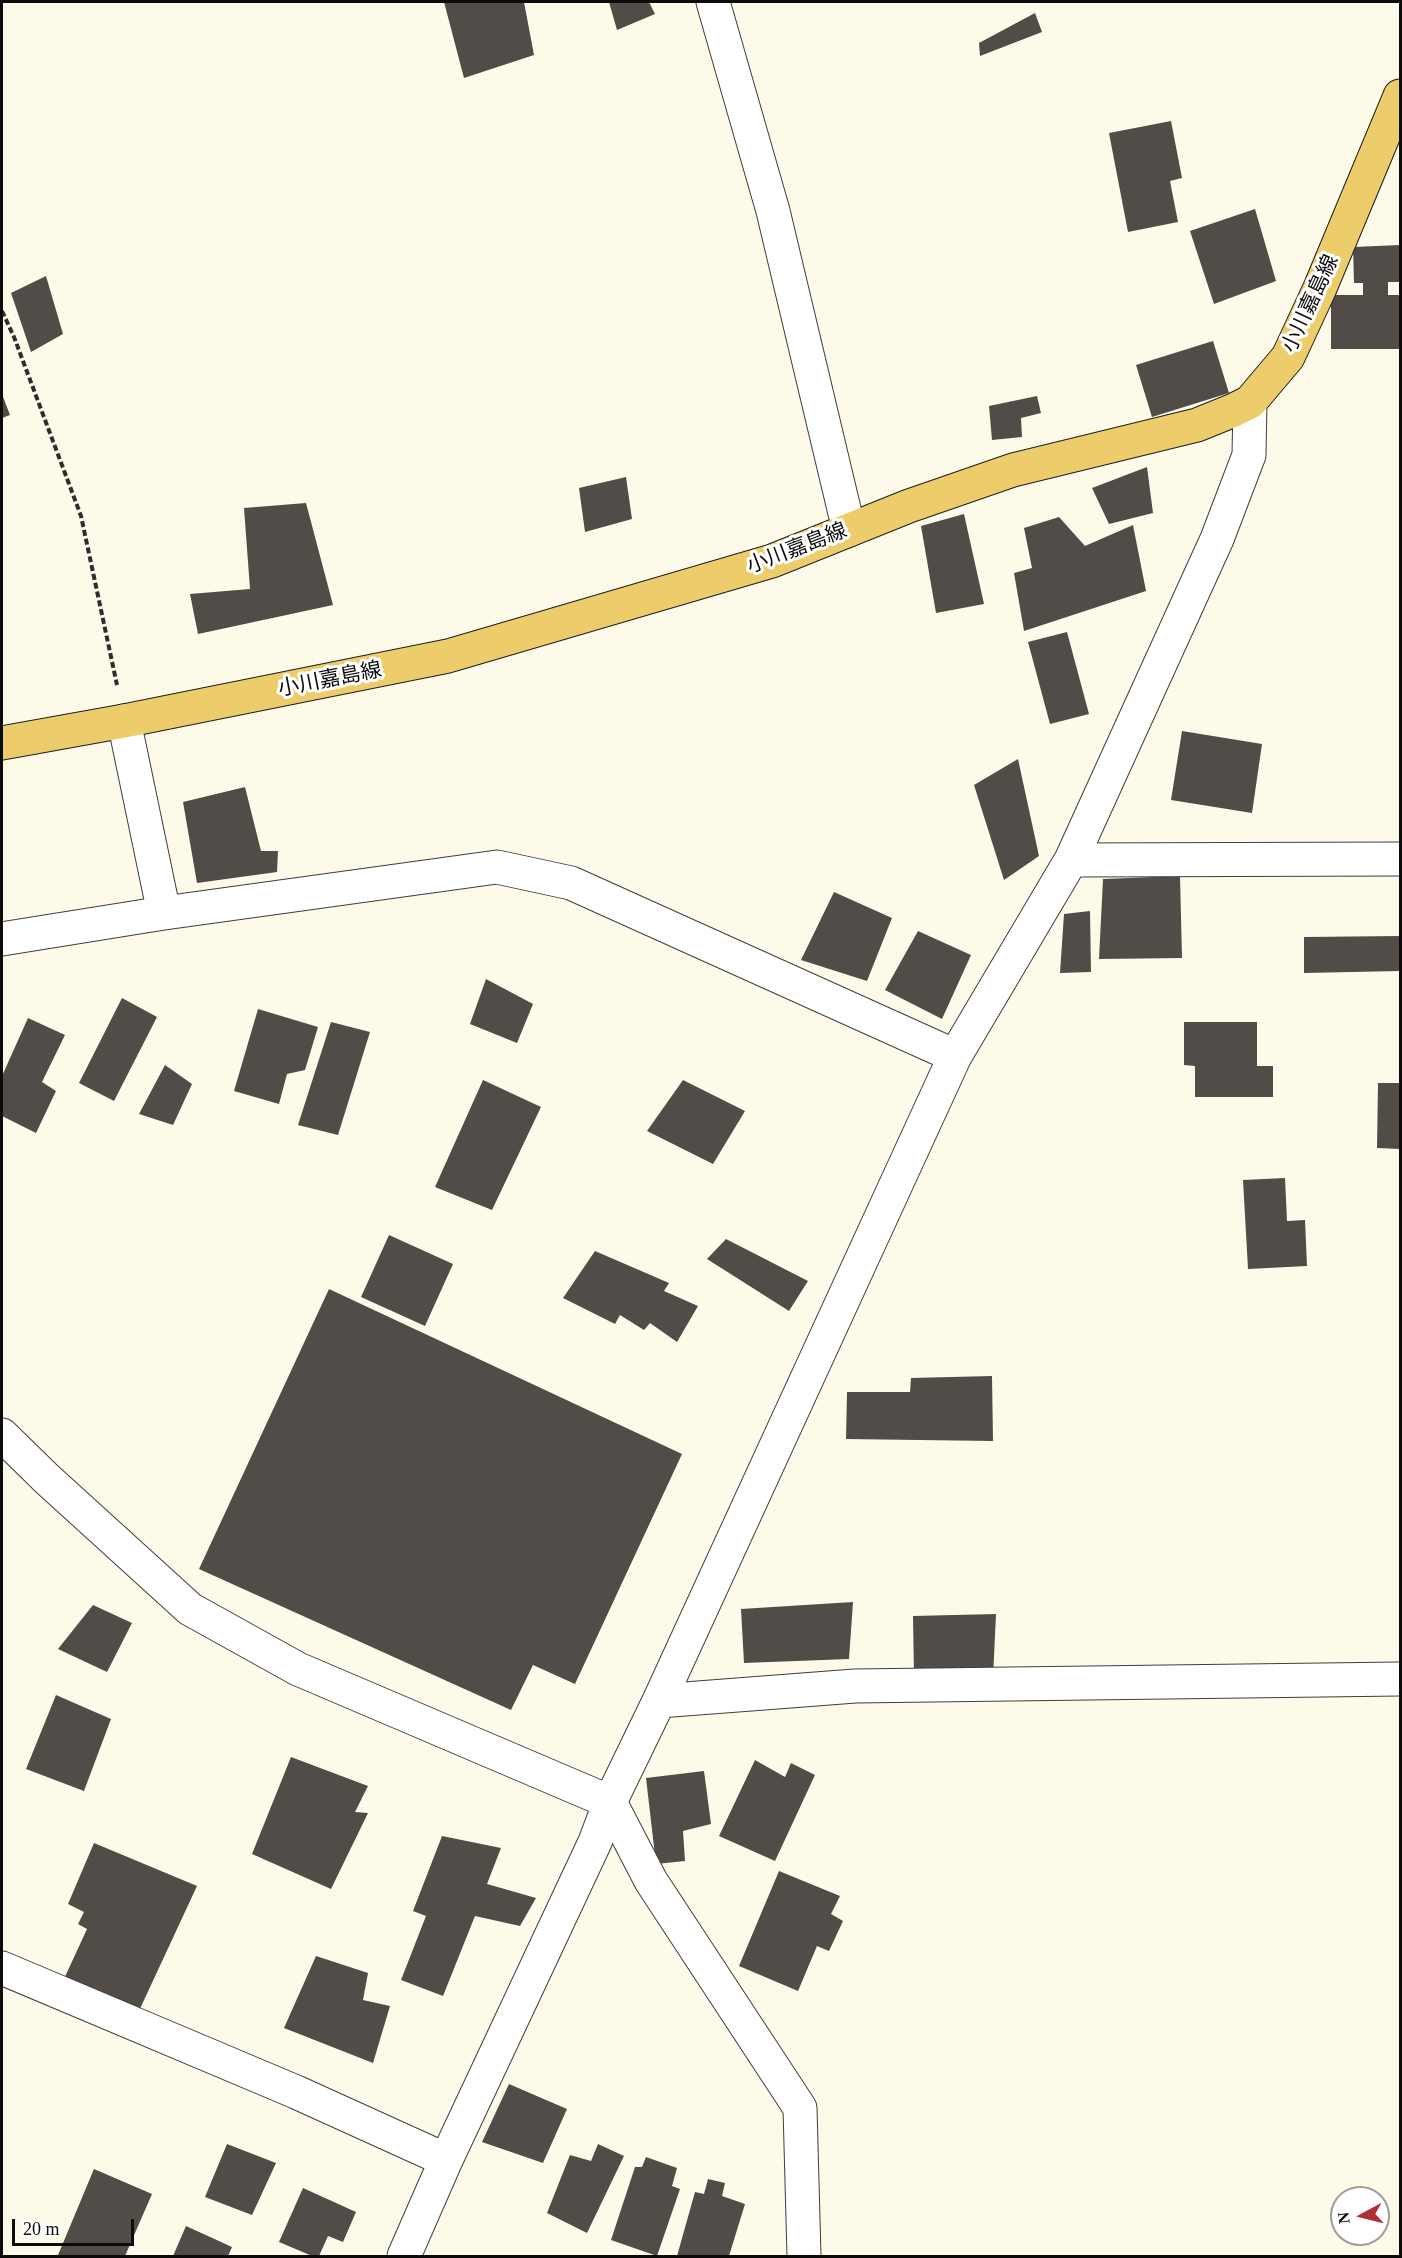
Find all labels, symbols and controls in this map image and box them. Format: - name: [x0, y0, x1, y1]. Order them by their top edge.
- street label: 小川嘉島線: [1277, 251, 1345, 357]
- street label: 小川嘉島線: [743, 518, 851, 580]
- street label: 小川嘉島線: [276, 658, 384, 702]
- north arrow: [1330, 2186, 1390, 2246]
- scale bar: [15, 2207, 136, 2245]
- text: N: [1334, 2211, 1353, 2225]
- text: 20 m: [23, 2219, 60, 2239]

